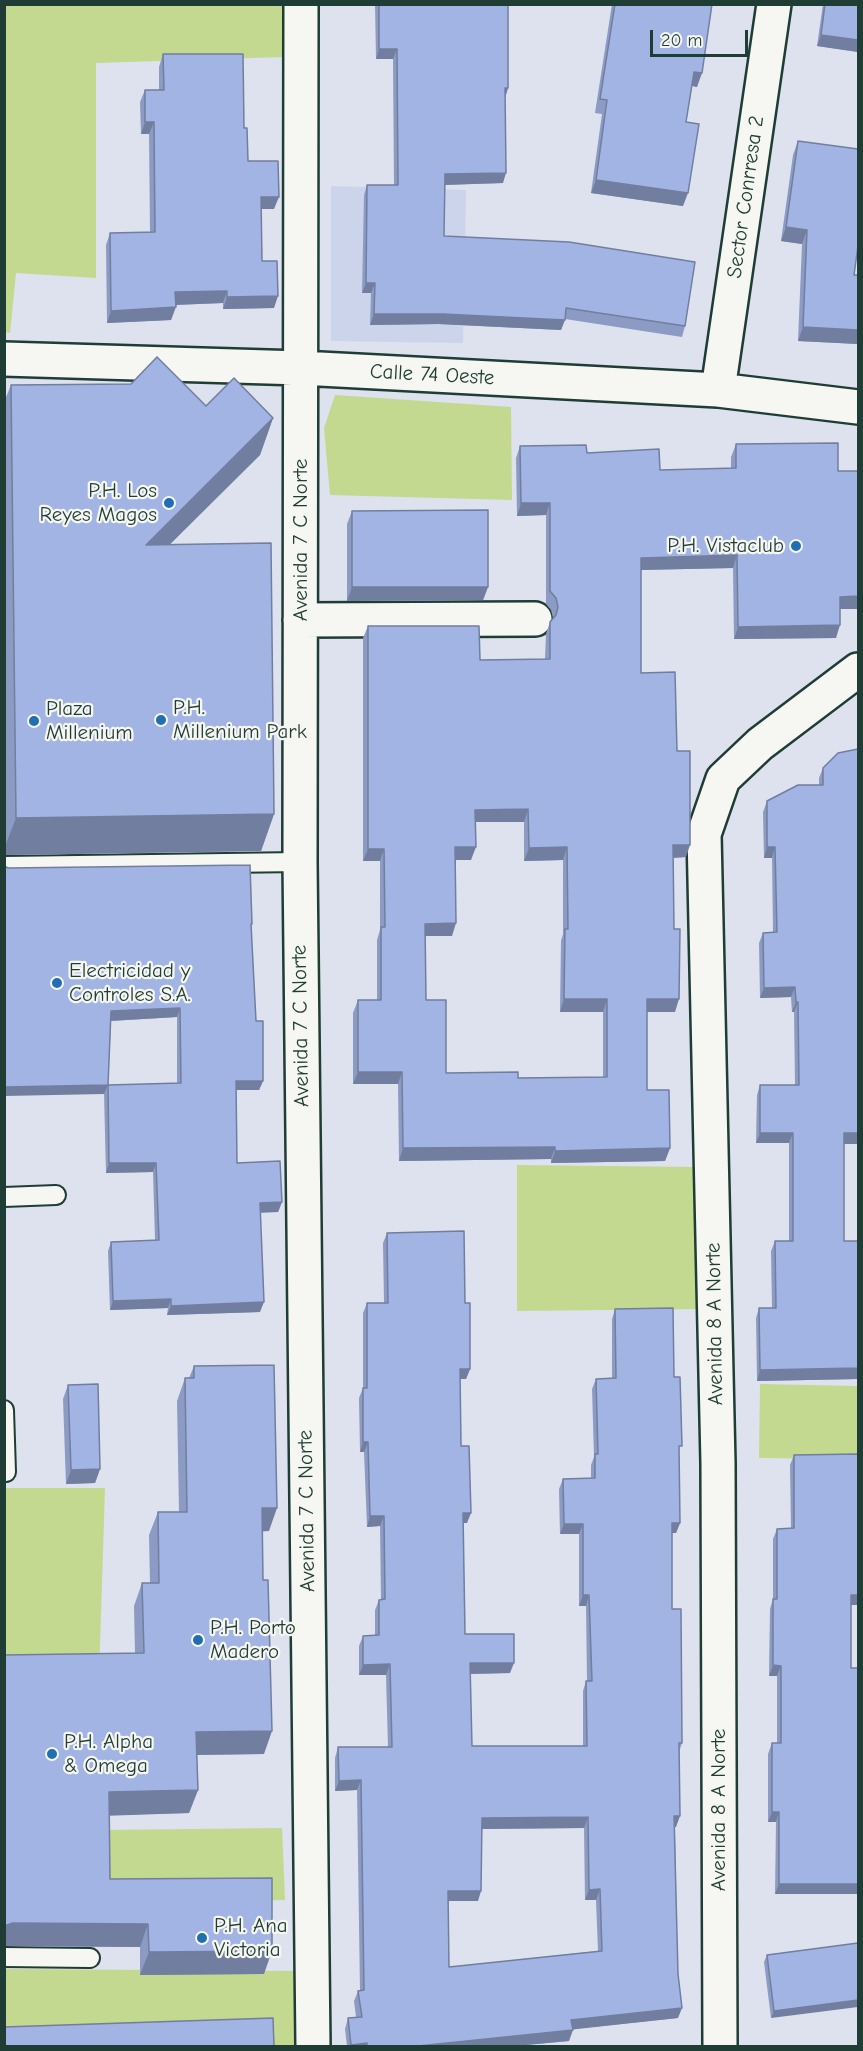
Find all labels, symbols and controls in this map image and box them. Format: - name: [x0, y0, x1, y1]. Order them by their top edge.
- scale bar: [653, 18, 750, 56]
- text: 20 m: [661, 30, 702, 51]
- street label: Sector Conrresa 2: [722, 114, 770, 280]
- street label: Calle 74 Oeste: [369, 359, 495, 391]
- street label: Avenida 7 C Norte: [288, 459, 314, 621]
- place label: P.H. Los Reyes Magos: [40, 478, 157, 528]
- marker: P.H. Los Reyes Magos: [162, 496, 176, 510]
- place label: P.H. Vistaclub: [667, 533, 784, 559]
- marker: P.H. Vistaclub: [789, 539, 803, 553]
- place label: P.H. Millenium Park: [173, 695, 307, 745]
- place label: Plaza Millenium: [46, 696, 133, 746]
- marker: P.H. Millenium Park: [154, 713, 168, 727]
- marker: Plaza Millenium: [27, 714, 41, 728]
- street label: Avenida 7 C Norte: [287, 945, 315, 1107]
- place label: Electricidad y Controles S.A.: [69, 958, 191, 1008]
- marker: Electricidad y Controles S.A.: [50, 976, 64, 990]
- street label: Avenida 8 A Norte: [701, 1242, 729, 1406]
- street label: Avenida 7 C Norte: [293, 1430, 321, 1592]
- place label: P.H. Porto Madero: [210, 1615, 296, 1665]
- marker: P.H. Porto Madero: [191, 1633, 205, 1647]
- place label: P.H. Alpha & Omega: [64, 1729, 153, 1779]
- street label: Avenida 8 A Norte: [706, 1729, 732, 1891]
- marker: P.H. Alpha & Omega: [45, 1747, 59, 1761]
- place label: P.H. Ana Victoria: [214, 1913, 288, 1963]
- marker: P.H. Ana Victoria: [195, 1931, 209, 1945]

